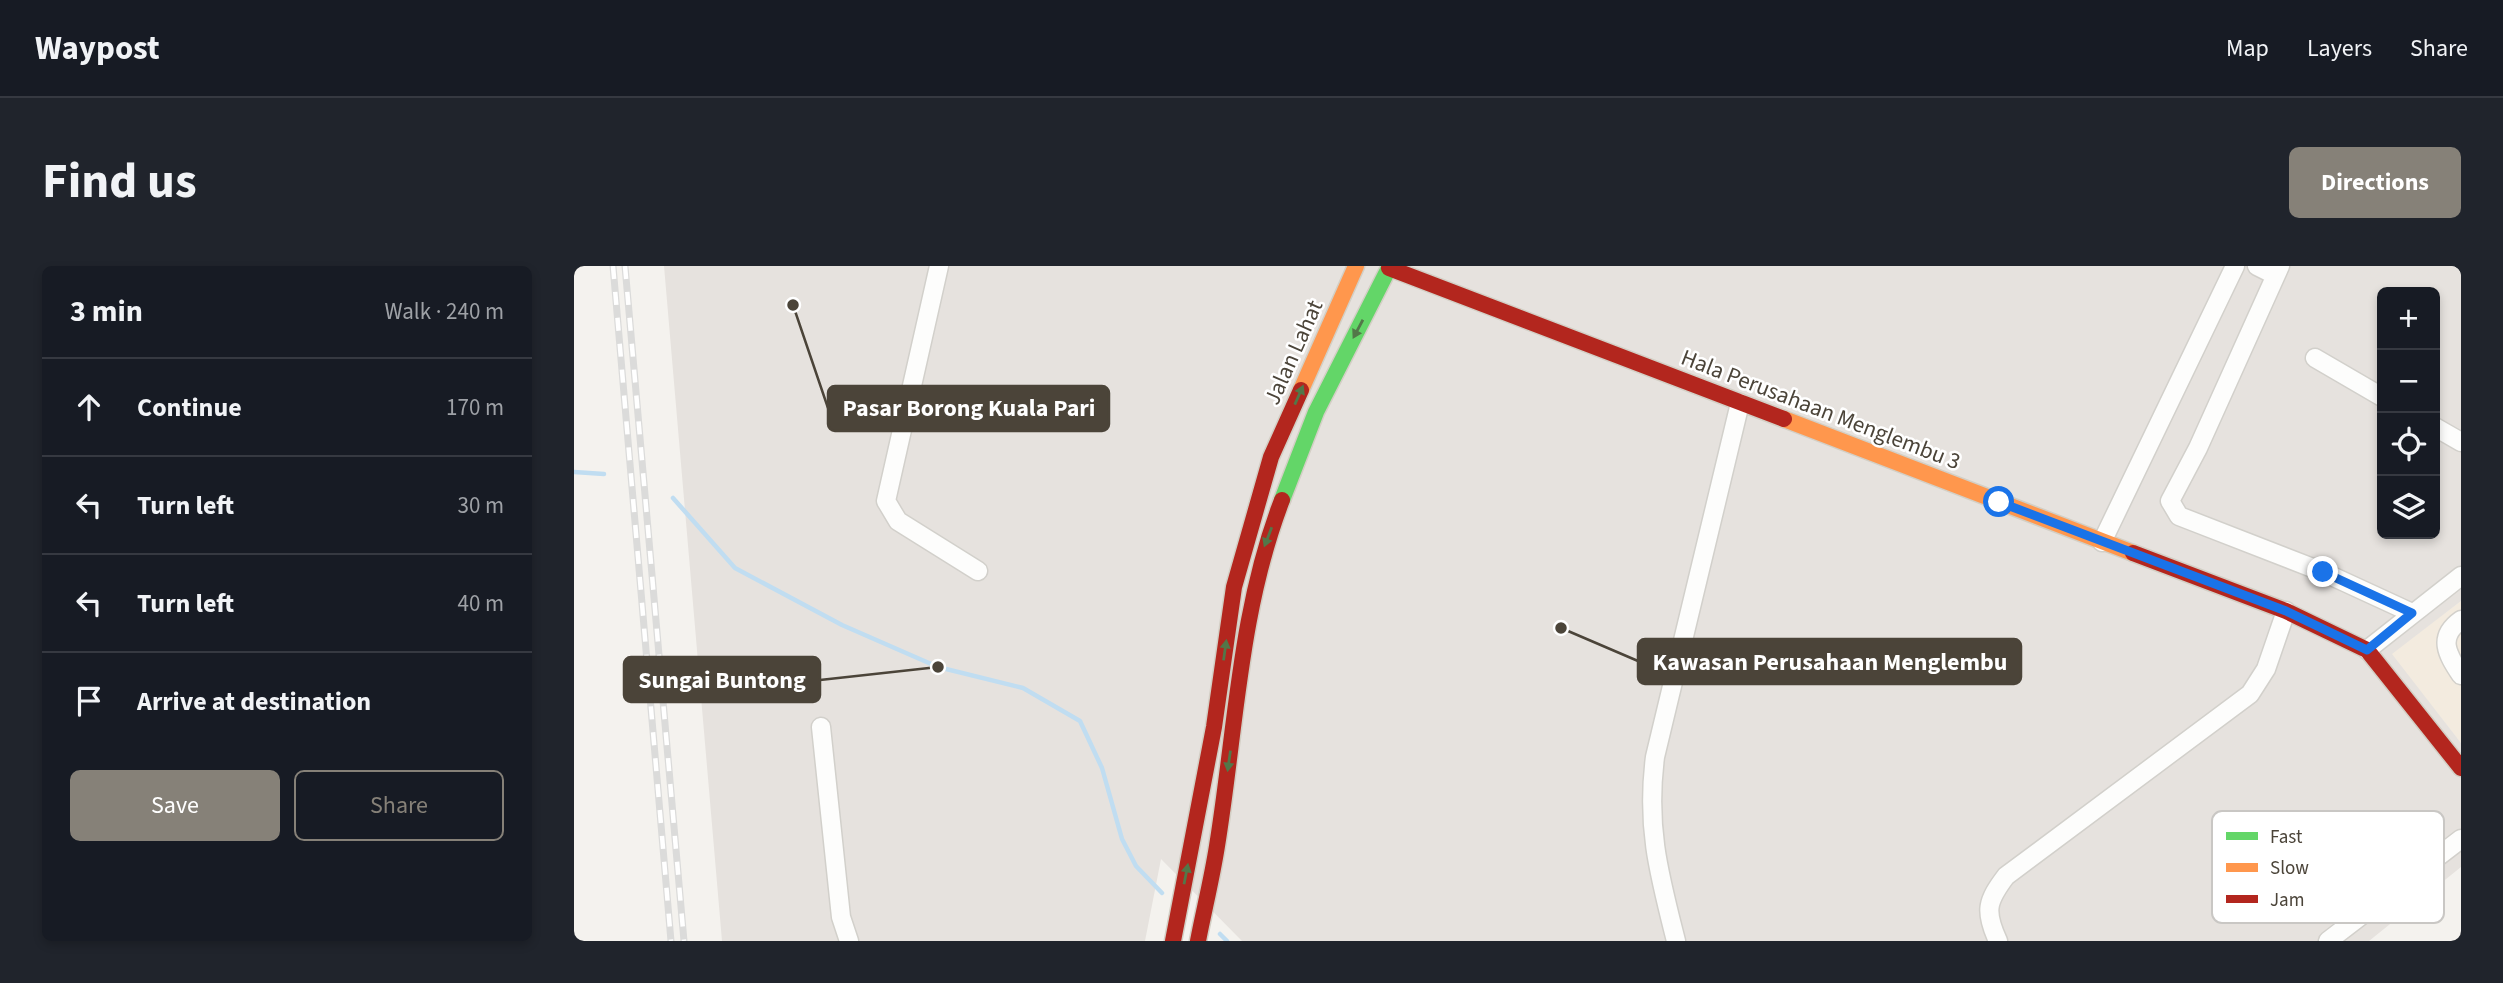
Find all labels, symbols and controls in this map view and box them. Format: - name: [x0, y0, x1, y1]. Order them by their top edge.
- text: Waypost: [35, 25, 160, 72]
- text: Map: [2226, 31, 2269, 66]
- text: Layers: [2307, 31, 2372, 66]
- text: Share: [2410, 31, 2468, 66]
- text: Find us: [42, 147, 197, 217]
- button: Directions: [2289, 147, 2461, 218]
- map controls: [2377, 287, 2440, 539]
- button: +: [2377, 287, 2440, 350]
- text: 3 min: [70, 290, 143, 333]
- street label: Jalan Lahat: [1256, 294, 1331, 410]
- text: Walk · 240 m: [385, 295, 504, 328]
- one-way arrow: [1352, 319, 1364, 338]
- street label: Hala Perusahaan Menglembu 3: [1676, 341, 1965, 478]
- button: −: [2377, 350, 2440, 413]
- one-way arrow: [1293, 385, 1305, 405]
- callout: Pasar Borong Kuala Pari: [828, 386, 1109, 431]
- icon: ahead: [70, 388, 108, 426]
- text: Continue: [137, 389, 242, 426]
- text: 170 m: [446, 391, 504, 424]
- text: Pasar Borong Kuala Pari: [843, 391, 1095, 426]
- button: locate: [2377, 413, 2440, 476]
- button: layers: [2377, 476, 2440, 539]
- icon: left: [70, 486, 108, 524]
- route start: [1983, 486, 2014, 517]
- text: Turn left: [137, 487, 234, 524]
- text: 30 m: [457, 489, 504, 522]
- one-way arrow: [1262, 527, 1273, 548]
- route end: [2307, 556, 2338, 587]
- icon: left: [70, 584, 108, 622]
- text: Turn left: [137, 585, 234, 622]
- text: 40 m: [457, 587, 504, 620]
- one-way arrow: [1220, 639, 1231, 661]
- callout: Kawasan Perusahaan Menglembu: [1638, 639, 2021, 684]
- text: Kawasan Perusahaan Menglembu: [1653, 645, 2007, 680]
- callout: Sungai Buntong: [624, 657, 820, 702]
- text: Sungai Buntong: [638, 663, 806, 698]
- icon: arrive: [70, 682, 108, 720]
- text: Arrive at destination: [137, 683, 371, 720]
- one-way arrow: [1223, 750, 1234, 772]
- button: Save: [70, 770, 280, 841]
- button: Share: [294, 770, 504, 841]
- legend: [2212, 811, 2444, 923]
- text: Fast: [2270, 824, 2303, 851]
- text: Slow: [2270, 855, 2309, 882]
- one-way arrow: [1180, 863, 1191, 885]
- text: Jam: [2270, 887, 2304, 914]

